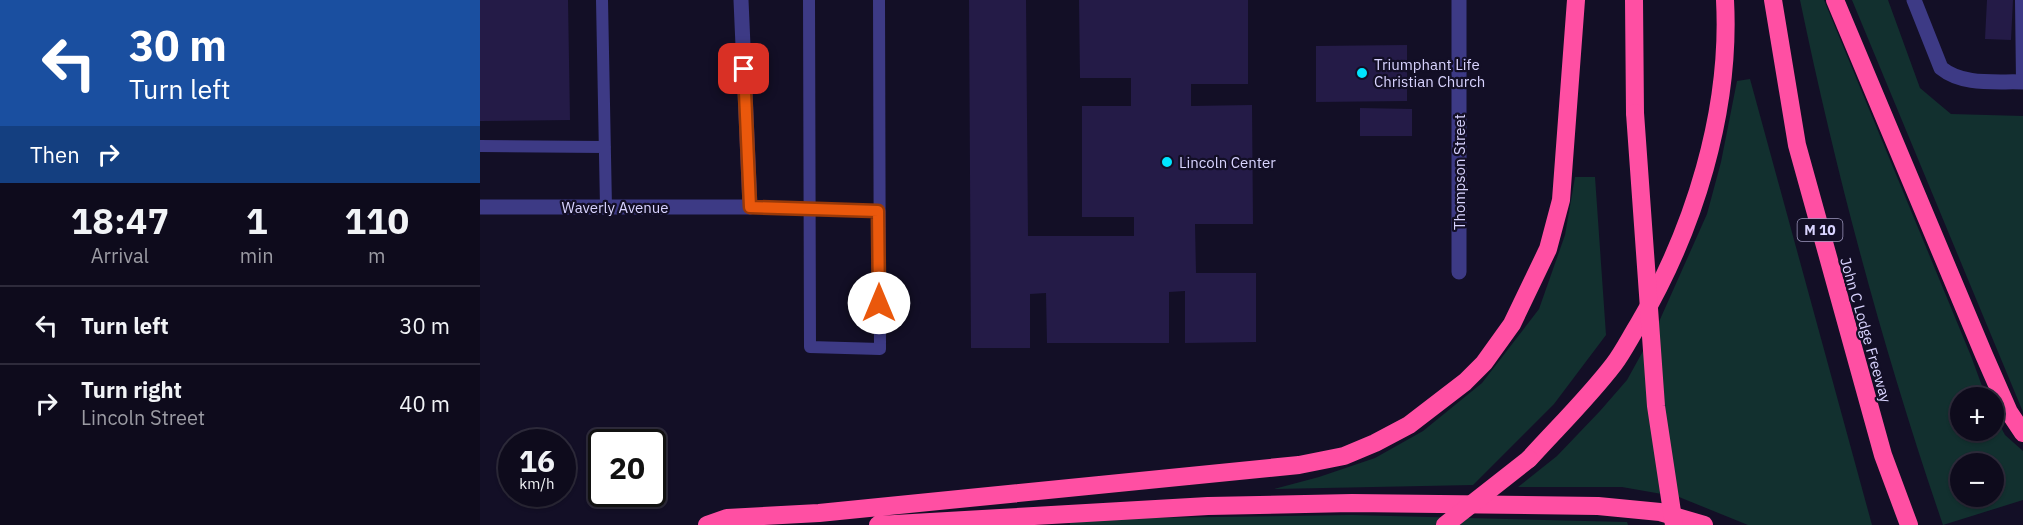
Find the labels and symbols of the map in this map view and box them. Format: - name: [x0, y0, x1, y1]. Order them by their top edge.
- pin: [718, 43, 769, 94]
- place label: Triumphant Life Christian Church: [1374, 55, 1485, 91]
- marker: Triumphant Life Christian Church: [1355, 66, 1369, 80]
- street label: Thompson Street: [1450, 114, 1469, 230]
- place label: Lincoln Center: [1179, 153, 1276, 172]
- marker: Lincoln Center: [1160, 155, 1174, 169]
- street label: Waverly Avenue: [561, 198, 669, 217]
- road number: M 10: [1798, 219, 1842, 241]
- street label: John C Lodge Freeway: [1836, 255, 1896, 405]
- position arrow: [847, 271, 911, 335]
- speed limit sign: 20: [588, 429, 666, 507]

